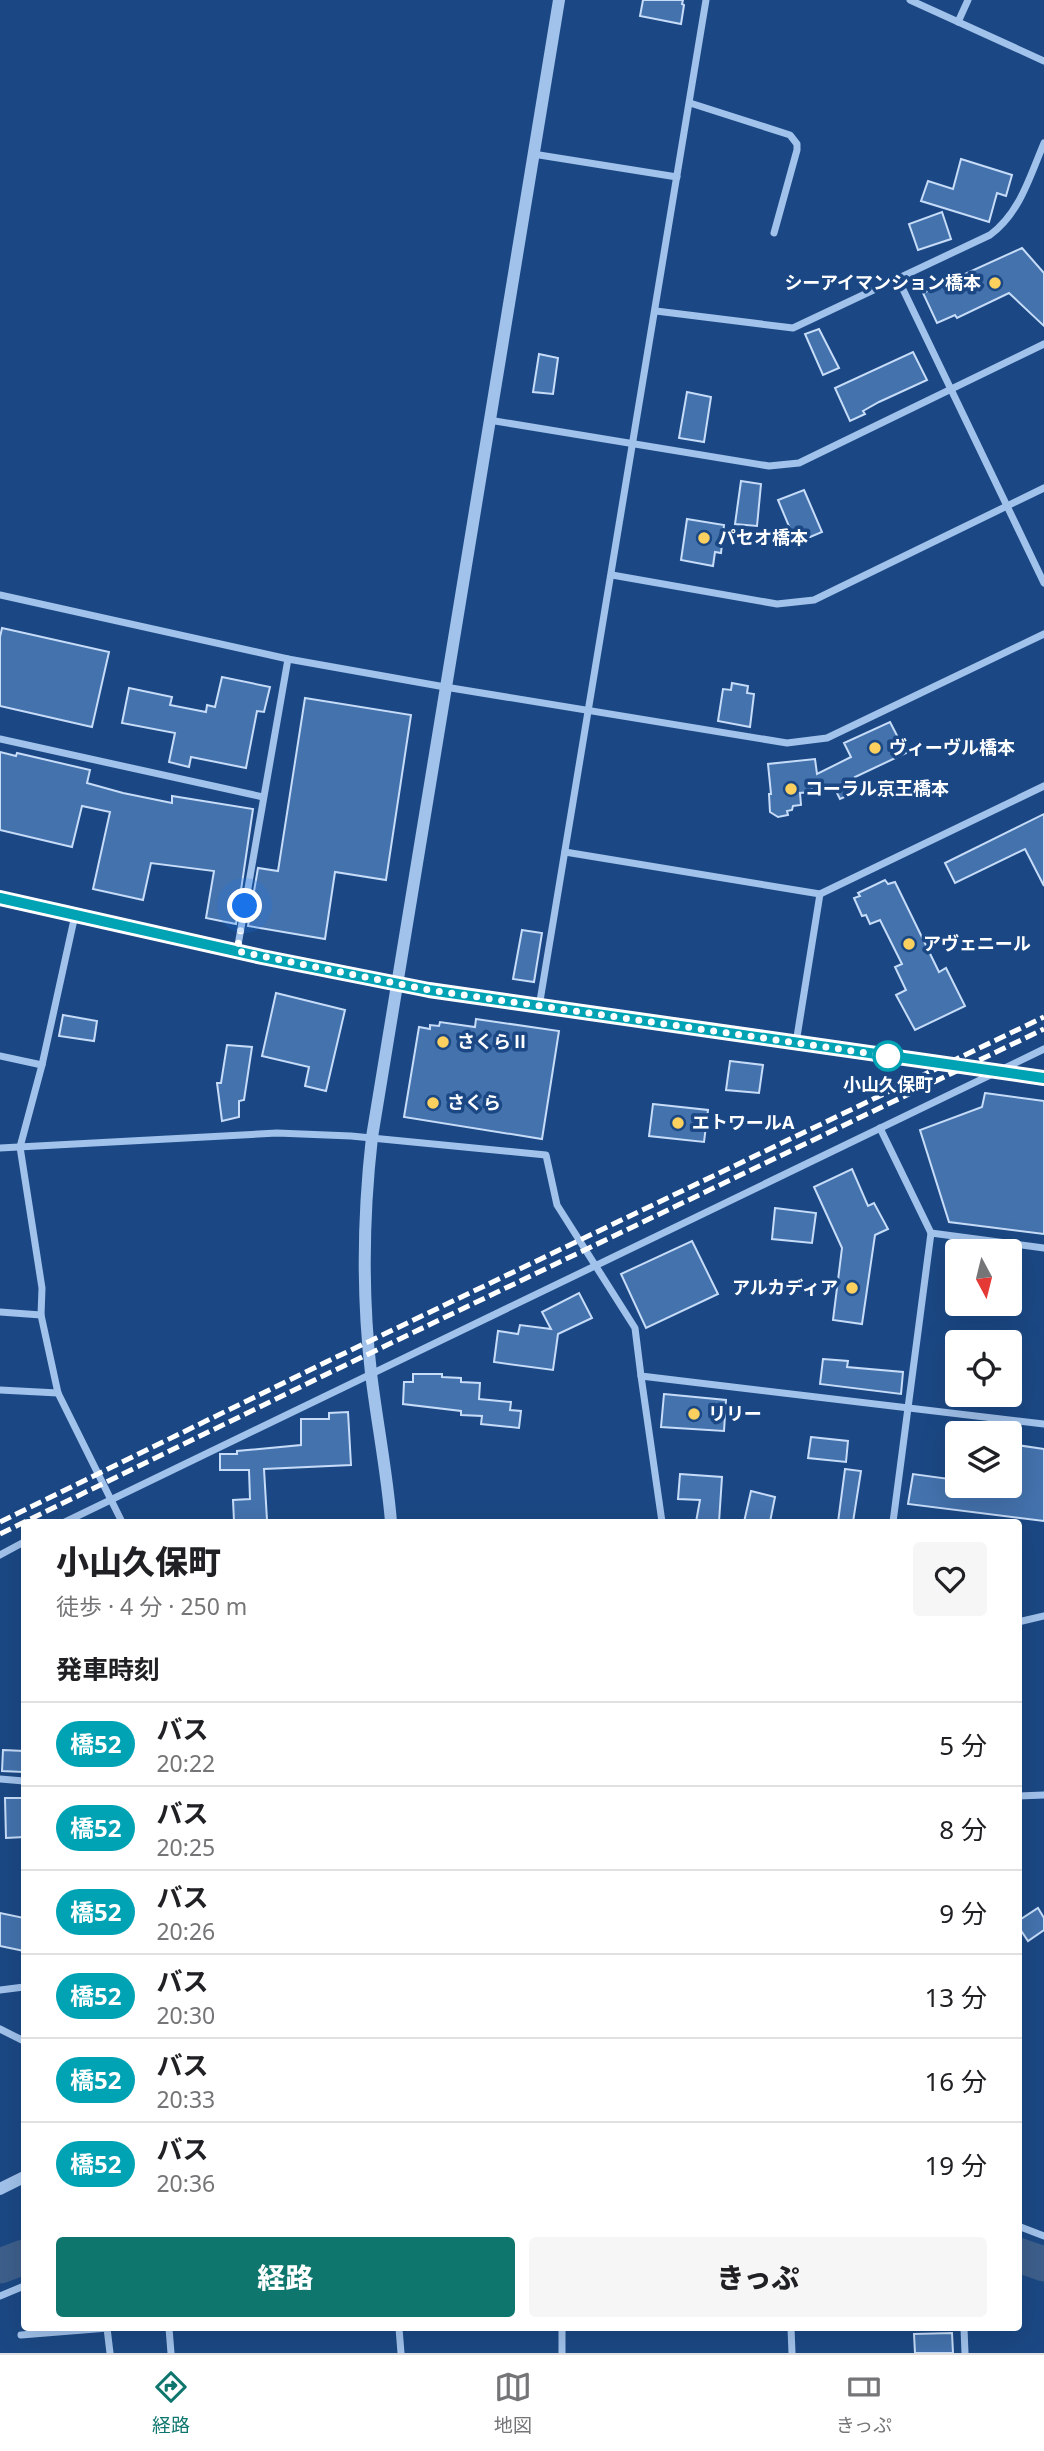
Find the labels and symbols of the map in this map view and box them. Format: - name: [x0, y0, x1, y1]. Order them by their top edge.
- place label: シーアイマンション橋本: [785, 270, 981, 294]
- marker: シーアイマンション橋本: [987, 275, 1003, 291]
- place label: パセオ橋本: [718, 525, 808, 549]
- marker: パセオ橋本: [696, 530, 712, 546]
- place label: ヴィーヴル橋本: [889, 735, 1015, 759]
- marker: ヴィーヴル橋本: [867, 740, 883, 756]
- place label: コーラル京王橋本: [805, 776, 949, 800]
- marker: コーラル京王橋本: [783, 781, 799, 797]
- your location: [227, 888, 262, 923]
- place label: アヴェニール: [923, 931, 1031, 955]
- marker: アヴェニール: [901, 936, 917, 952]
- place label: さくらⅡ: [457, 1029, 529, 1053]
- marker: さくらⅡ: [435, 1034, 451, 1050]
- marker: 小山久保町: [873, 1041, 903, 1071]
- place label: 小山久保町: [843, 1072, 933, 1096]
- place label: さくら: [447, 1090, 501, 1114]
- marker: さくら: [425, 1095, 441, 1111]
- place label: エトワールA: [692, 1110, 795, 1134]
- marker: エトワールA: [670, 1115, 686, 1131]
- north arrow: [945, 1239, 1022, 1316]
- place label: アルカディア: [732, 1275, 838, 1299]
- marker: アルカディア: [844, 1280, 860, 1296]
- place label: リリー: [708, 1401, 762, 1425]
- marker: リリー: [686, 1406, 702, 1422]

